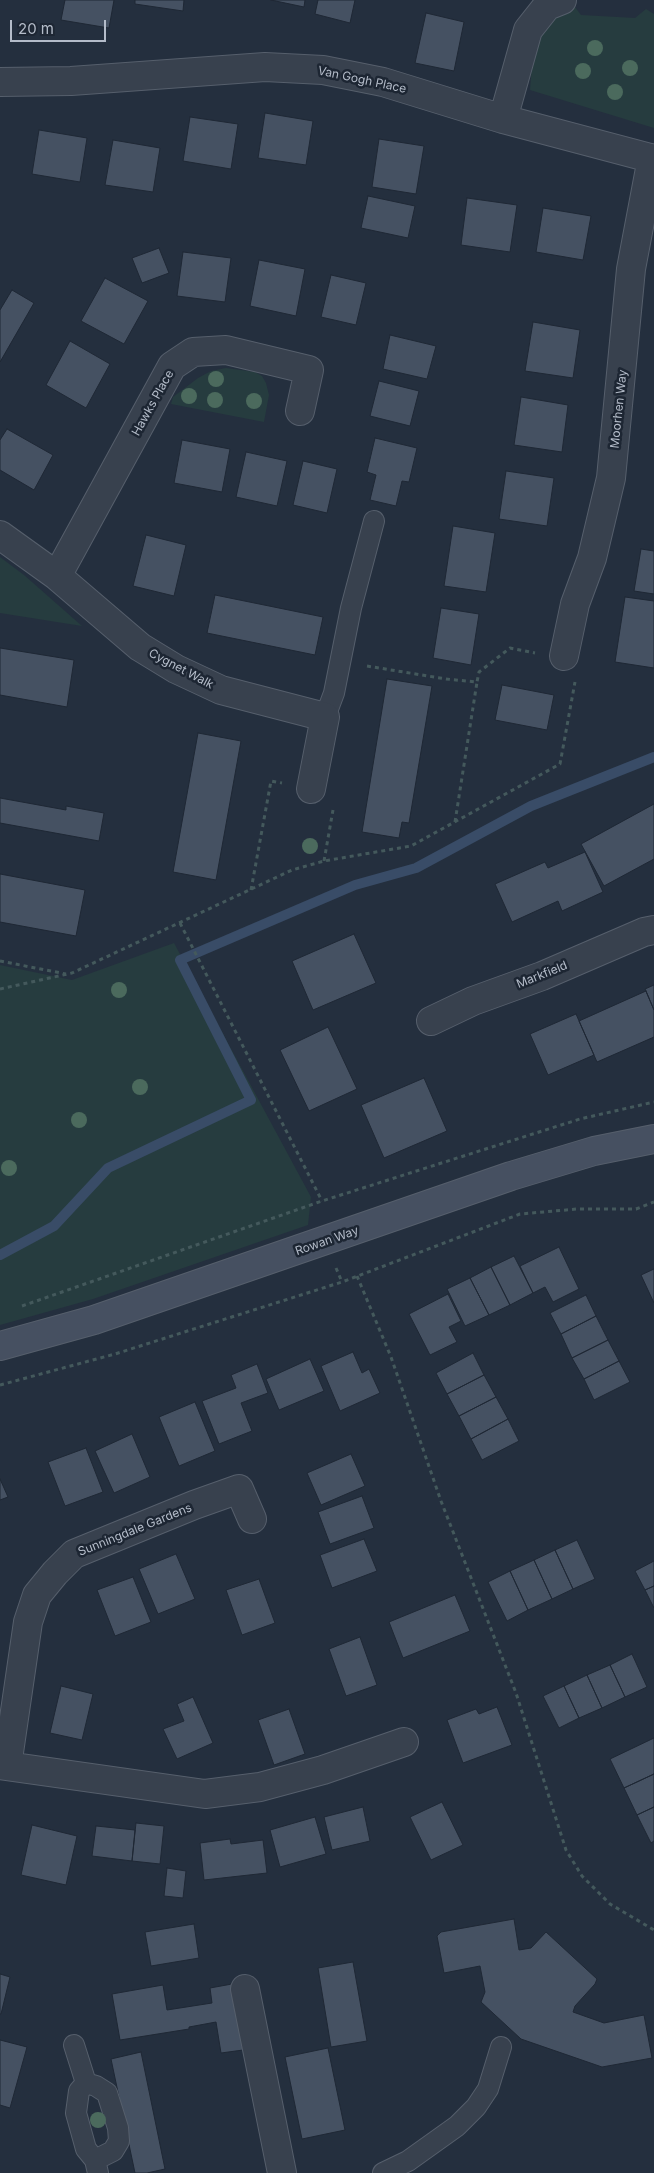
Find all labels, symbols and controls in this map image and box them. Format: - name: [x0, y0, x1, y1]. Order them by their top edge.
- scale bar: [12, 10, 109, 42]
- text: 20 m: [18, 19, 54, 38]
- street label: Van Gogh Place: [316, 64, 408, 96]
- street label: Hawks Place: [129, 368, 177, 438]
- street label: Moorhen Way: [608, 369, 630, 449]
- street label: Cygnet Walk: [146, 646, 216, 692]
- street label: Markfield: [515, 958, 569, 992]
- street label: Rowan Way: [293, 1223, 361, 1259]
- street label: Sunningdale Gardens: [76, 1501, 194, 1559]

